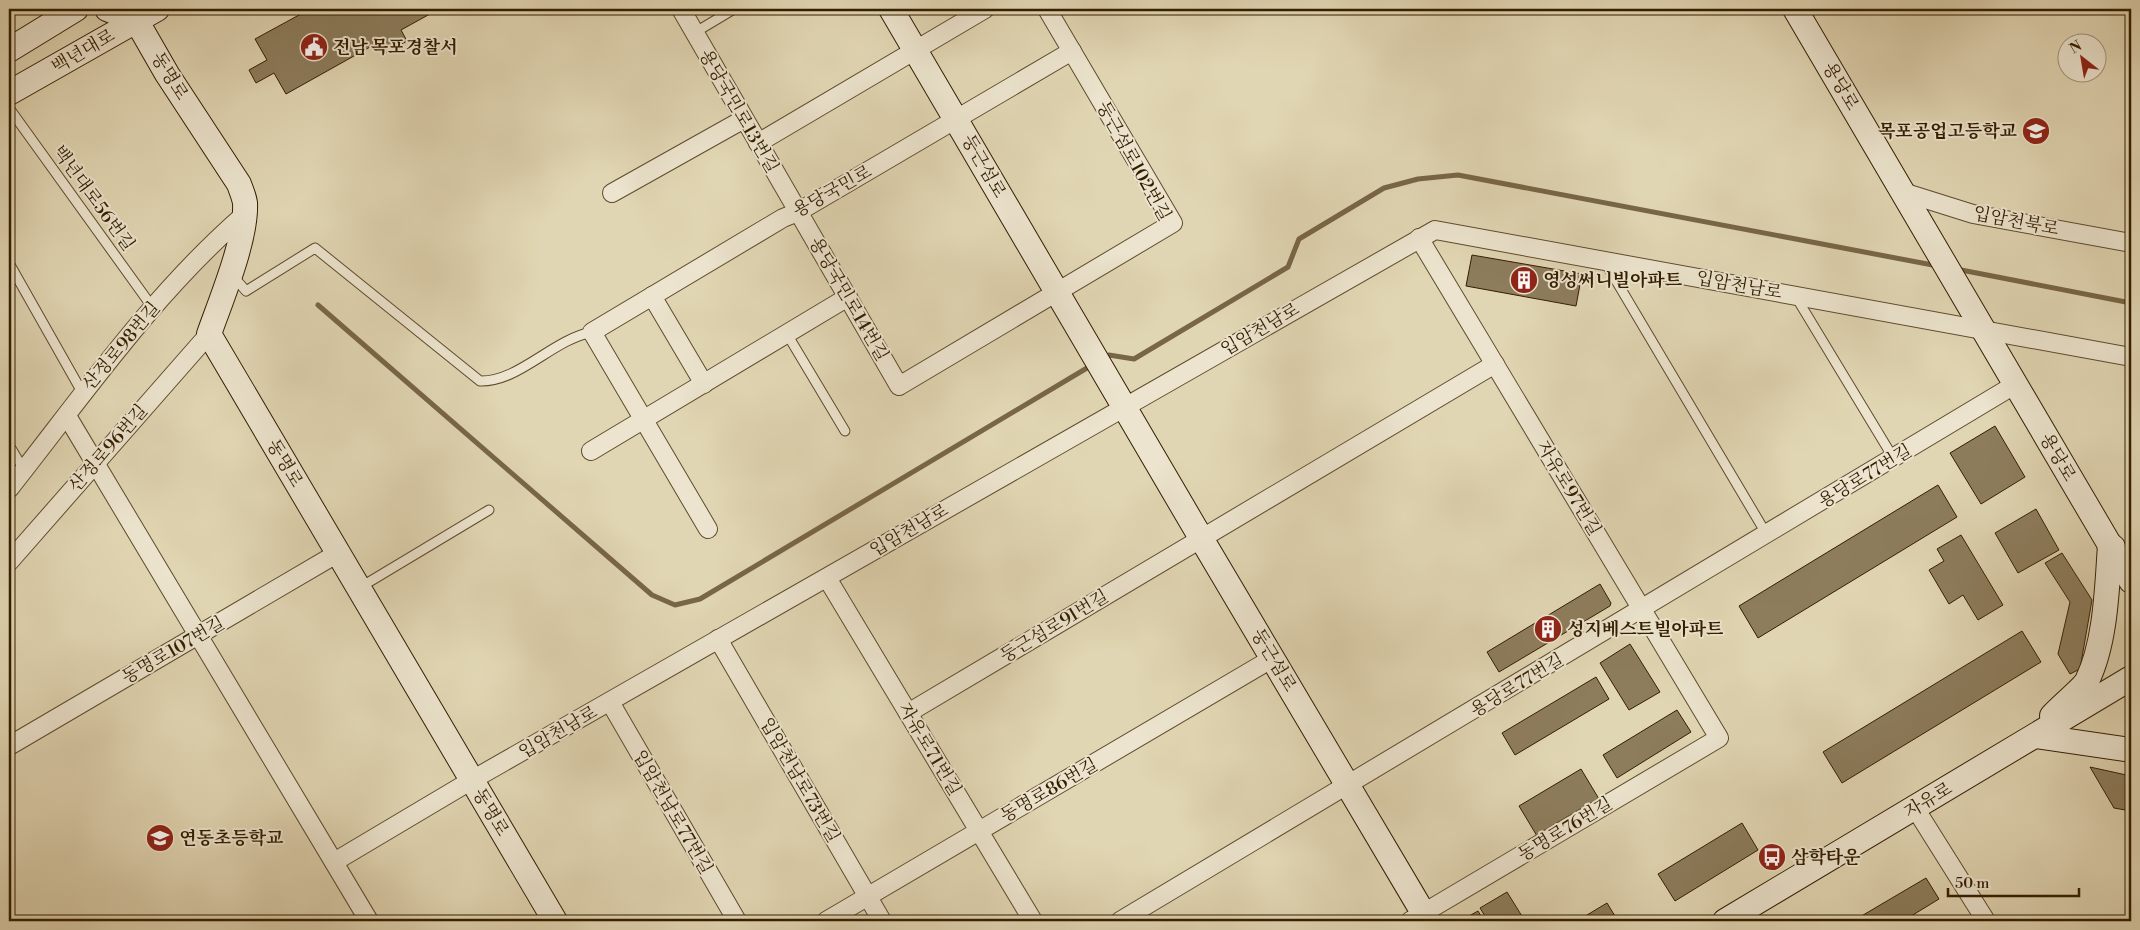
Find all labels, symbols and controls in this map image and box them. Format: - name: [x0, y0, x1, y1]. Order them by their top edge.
- street label: 백년대로: [47, 24, 119, 79]
- public building icon: 전남 목포경찰서: [299, 32, 329, 62]
- north arrow: [2058, 32, 2108, 82]
- place label: 전남 목포경찰서: [333, 36, 458, 59]
- text: N: [2066, 37, 2085, 58]
- street label: 용당국민로13번길: [694, 45, 783, 177]
- street label: 동명로: [146, 48, 193, 104]
- street label: 용당로: [1818, 58, 1864, 115]
- street label: 둥근섬로102번길: [1091, 97, 1176, 225]
- school or university icon: 목포공업고등학교: [2021, 116, 2051, 146]
- place label: 목포공업고등학교: [1878, 120, 2018, 143]
- street label: 둥근섬로: [956, 130, 1011, 202]
- street label: 백년대로56번길: [48, 141, 140, 256]
- street label: 용당국민로: [789, 160, 876, 223]
- street label: 입암천북로: [1971, 202, 2061, 241]
- street label: 용당국민로14번길: [804, 233, 893, 365]
- building icon: 영성써니빌아파트: [1509, 265, 1539, 295]
- street label: 입암천남로: [1694, 267, 1784, 304]
- place label: 영성써니빌아파트: [1543, 269, 1683, 292]
- street label: 산정로98번길: [78, 297, 165, 395]
- street label: 입암천남로: [1217, 298, 1304, 361]
- street label: 산정로96번길: [64, 400, 153, 497]
- street label: 용당로: [2035, 429, 2081, 486]
- street label: 동명로: [261, 435, 308, 492]
- street label: 자유로97번길: [1531, 437, 1606, 540]
- street label: 용당로77번길: [1814, 440, 1916, 513]
- street label: 입암천남로: [866, 499, 953, 562]
- street label: 둥근섬로91번길: [996, 585, 1113, 668]
- street label: 동명로107번길: [118, 612, 229, 689]
- building icon: 성지베스트빌아파트: [1533, 614, 1563, 644]
- place label: 성지베스트빌아파트: [1567, 618, 1724, 641]
- street label: 둥근섬로: [1246, 625, 1301, 696]
- street label: 용당로77번길: [1466, 649, 1568, 722]
- street label: 자유로71번길: [893, 699, 966, 800]
- street label: 입암천남로: [515, 701, 602, 764]
- street label: 입암천남로73번길: [754, 714, 845, 847]
- street label: 입암천남로77번길: [628, 746, 717, 879]
- street label: 동명로86번길: [996, 753, 1102, 828]
- street label: 자유로: [1900, 777, 1957, 824]
- street label: 동명로: [467, 784, 514, 841]
- street label: 동명로76번길: [1514, 792, 1617, 867]
- school or university icon: 연동초등학교: [145, 823, 175, 853]
- place label: 연동초등학교: [179, 827, 284, 850]
- bus stop icon: 삼학타운: [1757, 842, 1787, 872]
- place label: 삼학타운: [1791, 846, 1861, 869]
- scale bar: [1948, 865, 2079, 897]
- text: 50 m: [1955, 874, 1989, 893]

